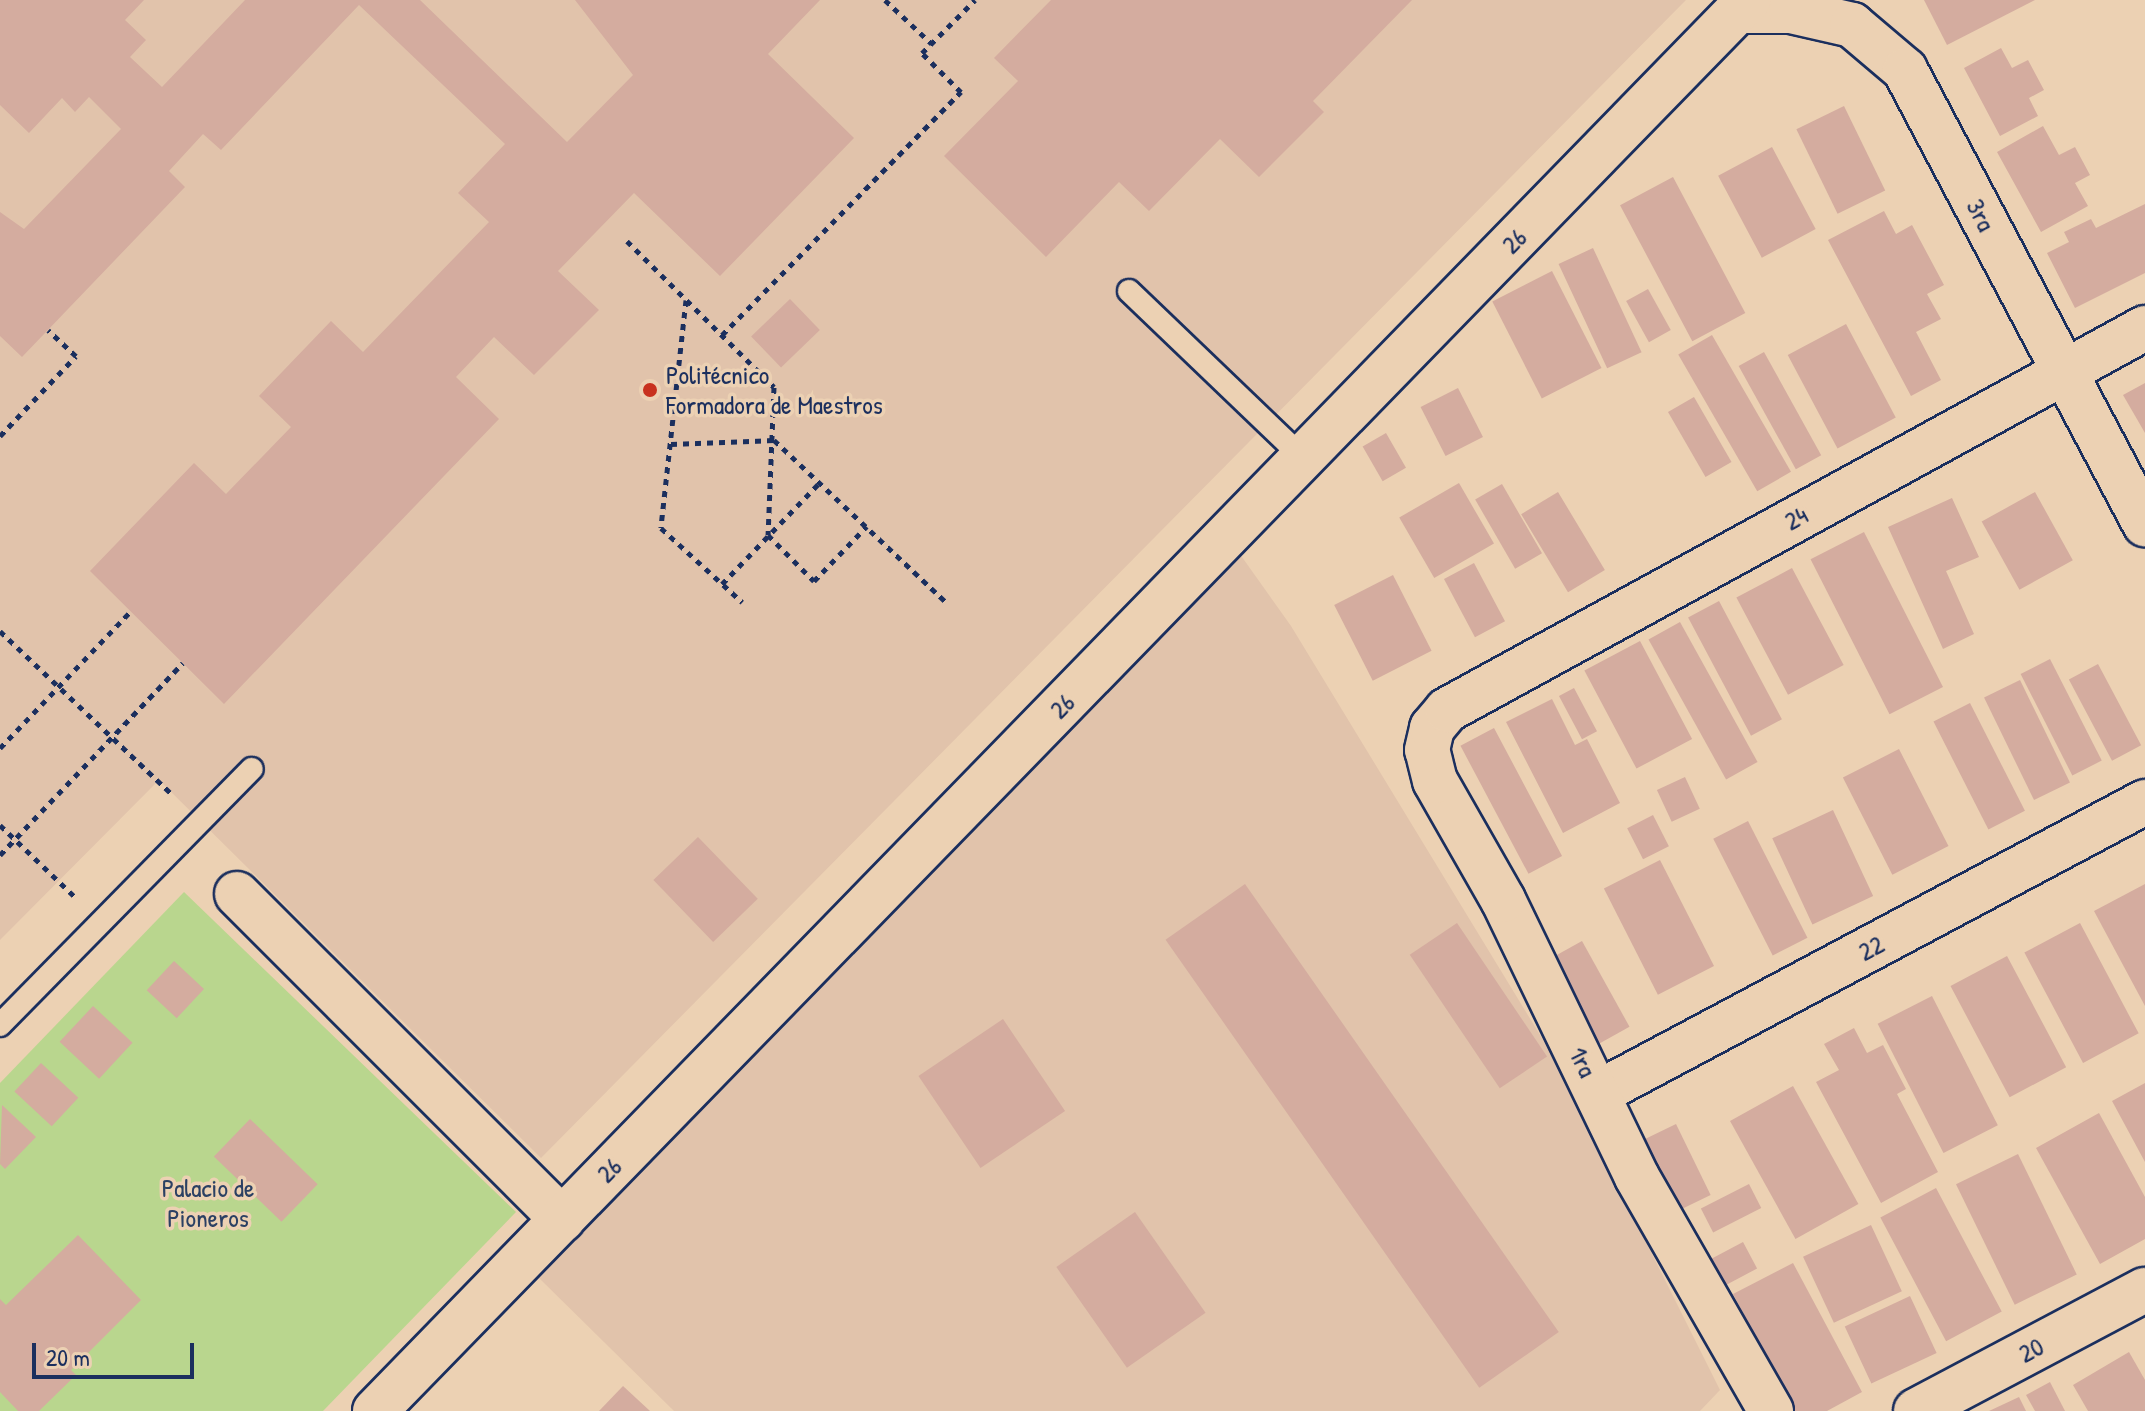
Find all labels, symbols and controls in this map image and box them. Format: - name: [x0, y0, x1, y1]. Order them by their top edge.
- street label: 3ra: [1960, 194, 2002, 236]
- street label: 26: [1495, 222, 1533, 260]
- place label: Politécnico Formadora de Maestros: [666, 359, 883, 420]
- marker: Politécnico Formadora de Maestros: [641, 381, 659, 399]
- street label: 24: [1779, 499, 1813, 537]
- street label: 26: [1043, 687, 1081, 725]
- street label: 22: [1853, 929, 1889, 967]
- street label: 1ra: [1562, 1042, 1604, 1082]
- street label: 26: [590, 1151, 628, 1189]
- park label: Palacio de Pioneros: [162, 1172, 254, 1234]
- scale bar: [36, 1327, 198, 1377]
- street label: 20: [2013, 1331, 2049, 1369]
- text: 20 m: [46, 1341, 90, 1373]

